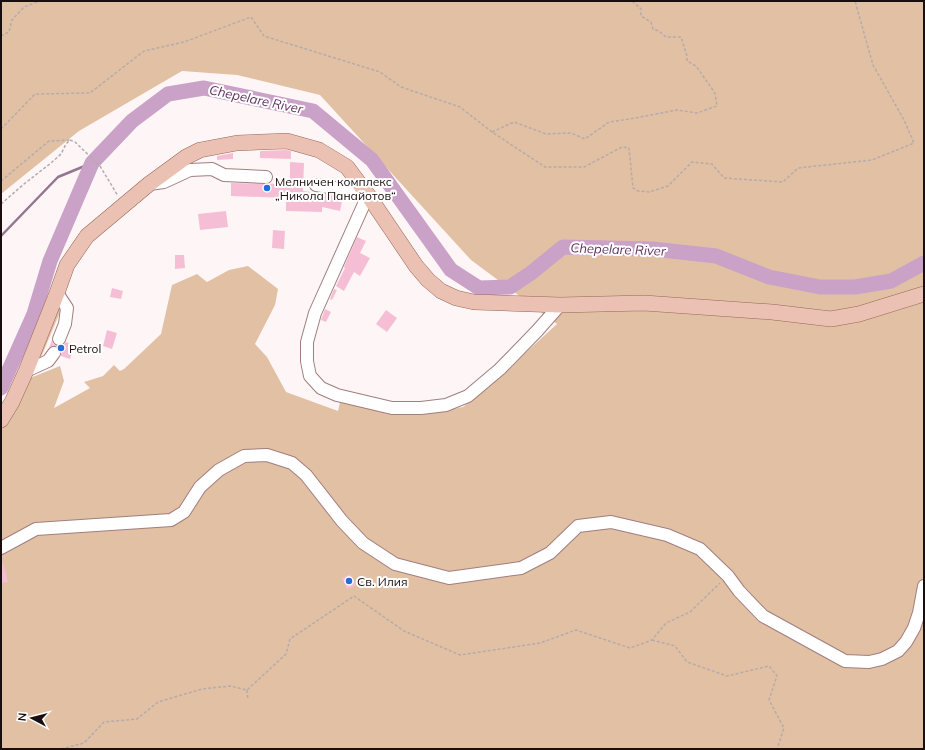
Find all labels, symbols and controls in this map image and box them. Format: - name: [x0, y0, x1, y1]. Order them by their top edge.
- water label: Chepelare River: [208, 81, 305, 117]
- place label: Мелничен комплекс „Никола Панайотов“: [275, 174, 396, 203]
- marker: Мелничен комплекс „Никола Панайотов“: [262, 183, 272, 193]
- water label: Chepelare River: [570, 239, 667, 259]
- place label: Petrol: [69, 341, 101, 356]
- marker: Petrol: [56, 343, 66, 353]
- place label: Св. Илия: [357, 574, 408, 589]
- marker: Св. Илия: [344, 576, 354, 586]
- north arrow: [12, 698, 52, 738]
- text: N: [15, 712, 30, 722]

